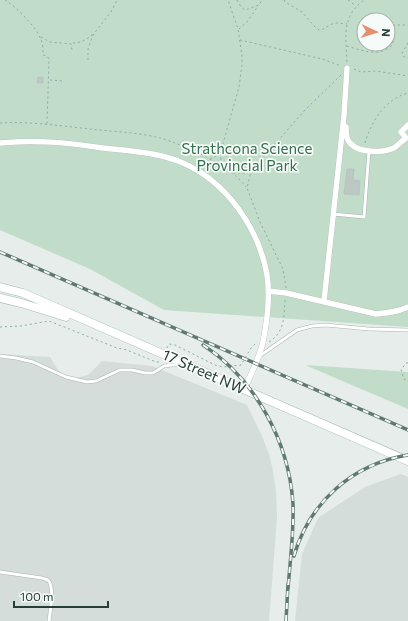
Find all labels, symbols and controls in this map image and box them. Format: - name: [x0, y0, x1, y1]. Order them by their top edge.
- north arrow: [356, 12, 396, 52]
- text: N: [380, 28, 393, 37]
- park label: Strathcona Science Provincial Park: [182, 139, 312, 174]
- street label: 17 Street NW: [160, 345, 249, 397]
- scale bar: [14, 583, 108, 609]
- text: 100 m: [20, 589, 54, 603]

